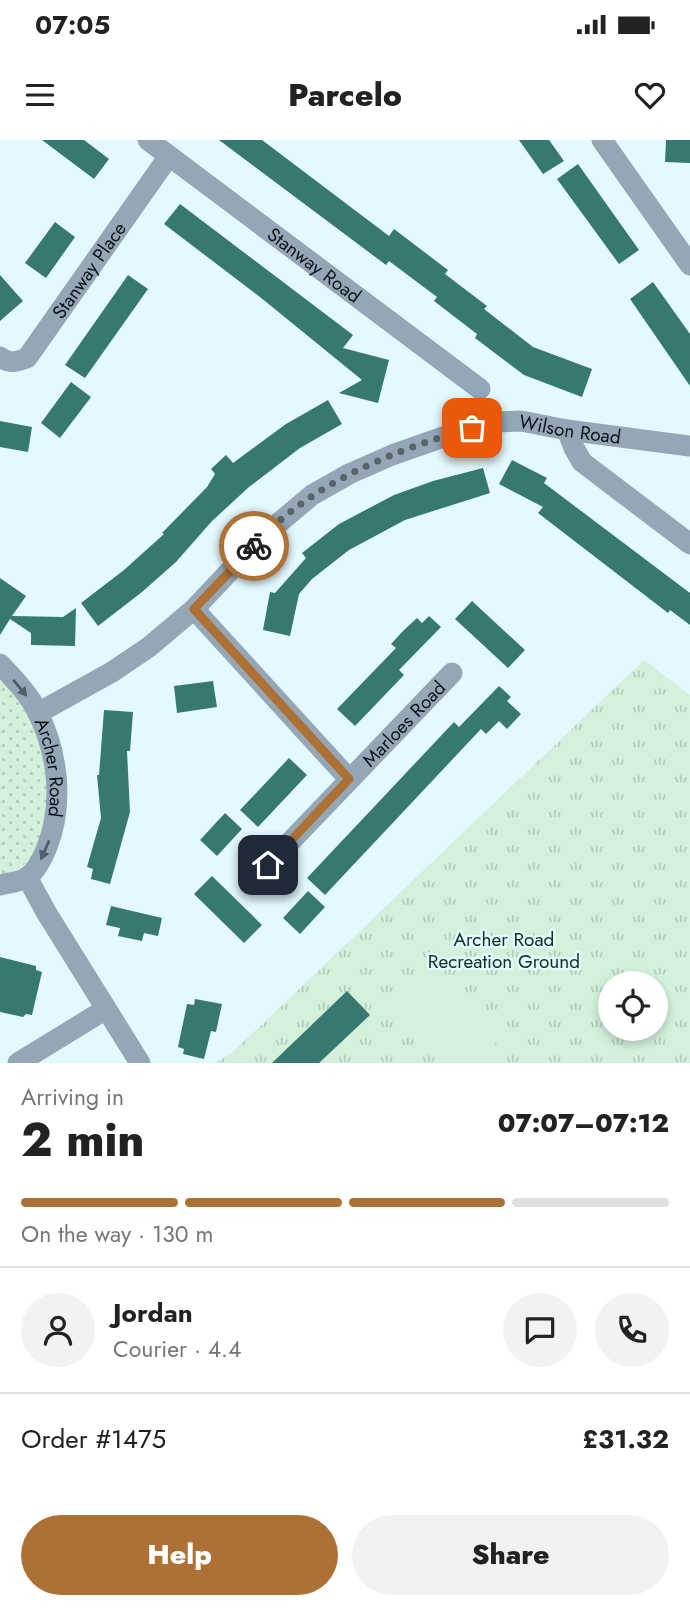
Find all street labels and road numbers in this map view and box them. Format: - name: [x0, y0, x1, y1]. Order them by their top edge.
- street label: Stanway Place: [45, 216, 132, 324]
- street label: Stanway Road: [262, 221, 367, 309]
- street label: Wilson Road: [517, 407, 623, 450]
- street label: Marloes Road: [356, 674, 451, 773]
- street label: Archer Road: [28, 713, 70, 819]

